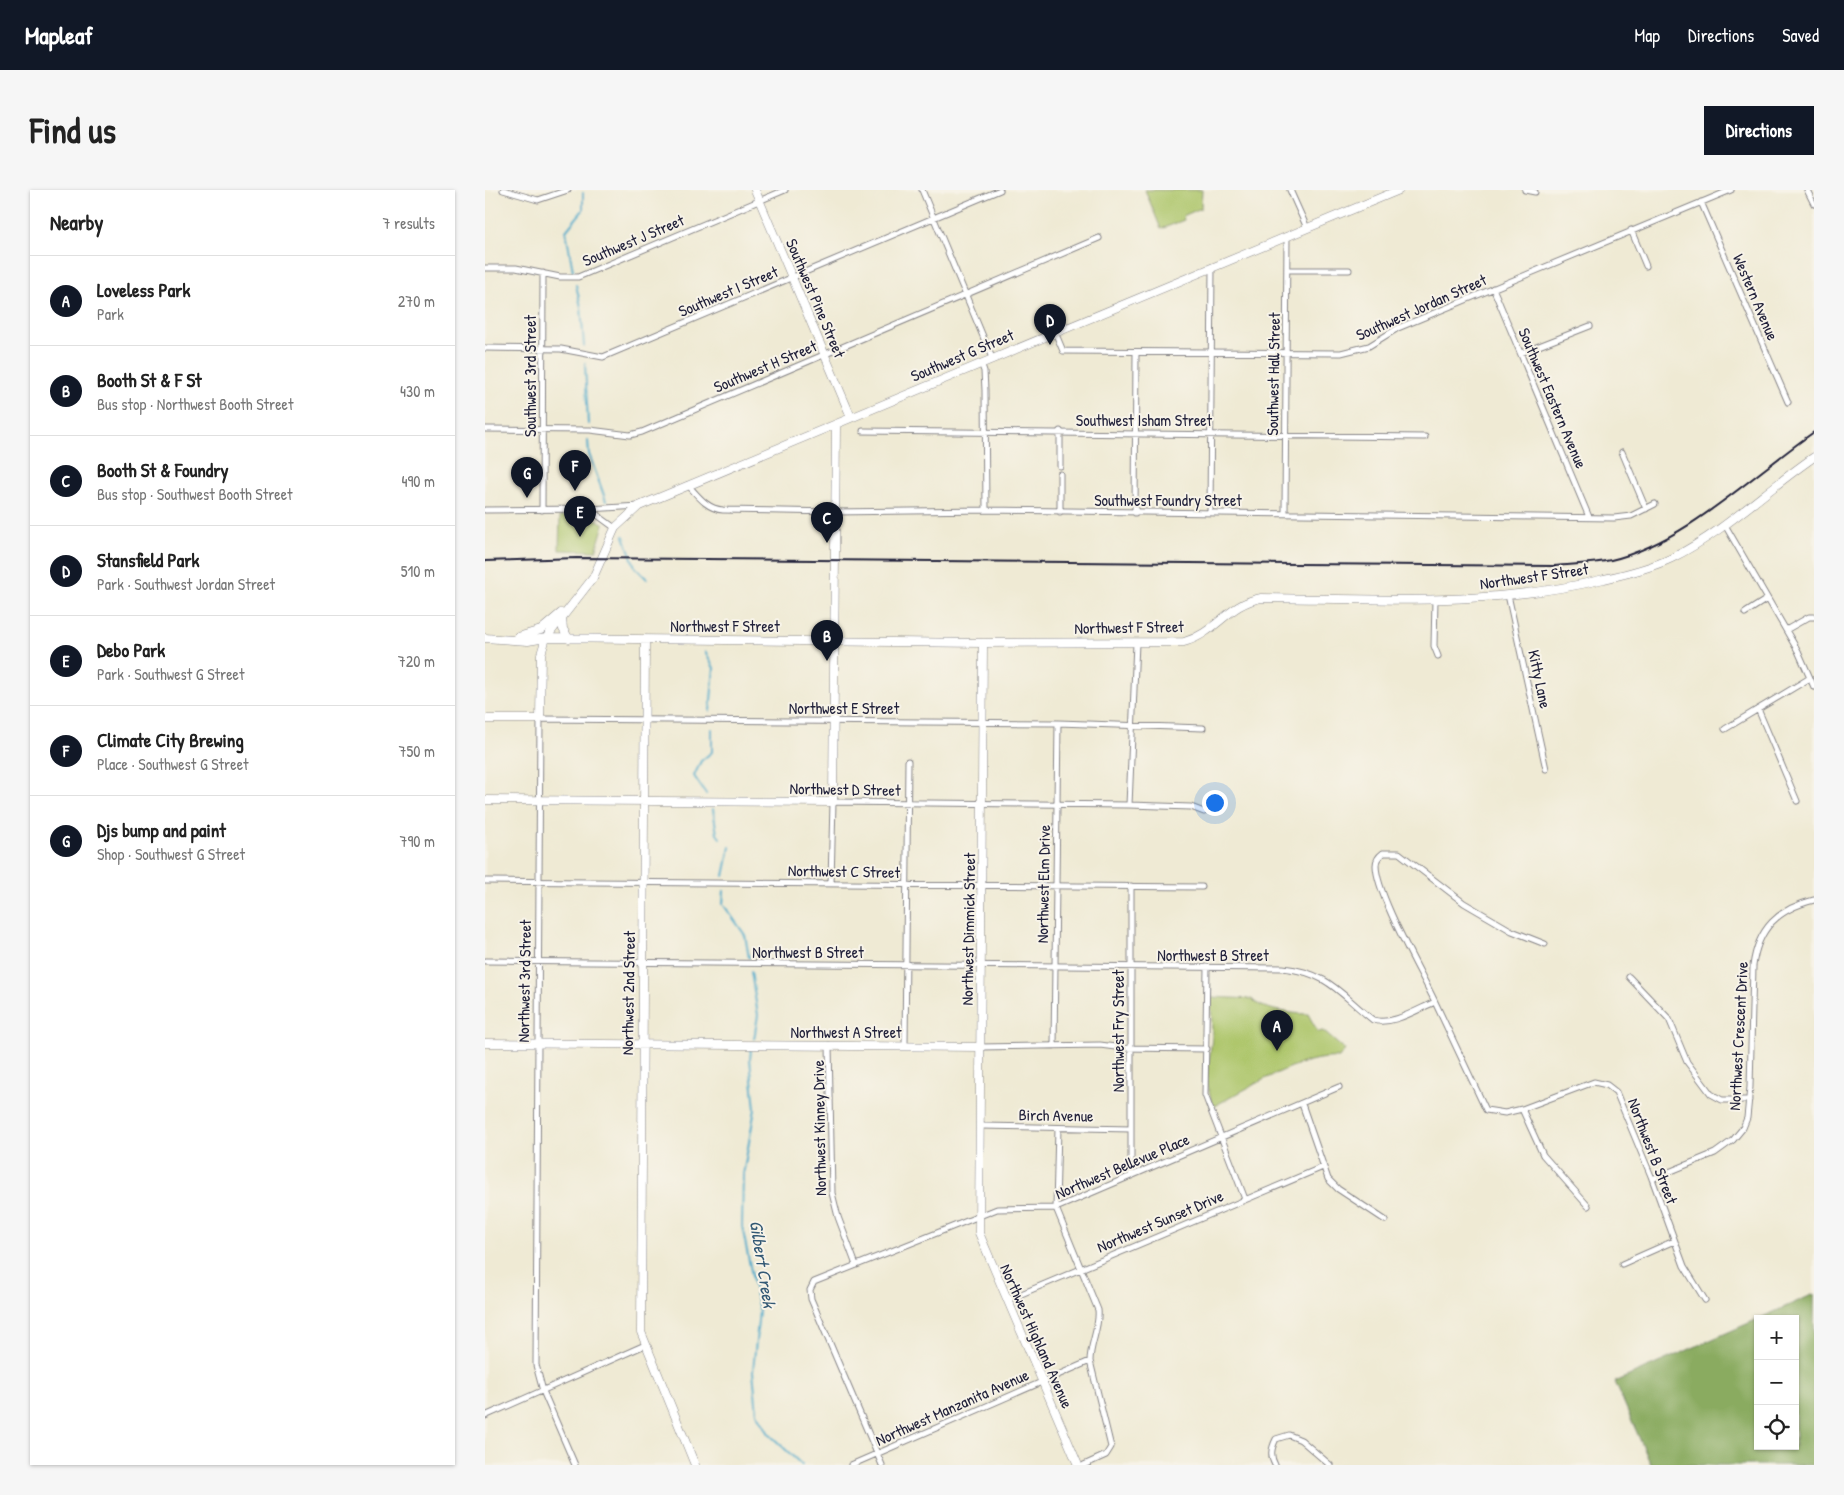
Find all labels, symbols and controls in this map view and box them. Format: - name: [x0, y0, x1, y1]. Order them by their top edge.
- text: Mapleaf: [25, 19, 93, 51]
- text: Map: [1635, 23, 1660, 48]
- text: Directions: [1688, 23, 1754, 48]
- text: Saved: [1782, 23, 1819, 48]
- button: Directions: [1704, 106, 1814, 155]
- text: Find us: [30, 107, 116, 154]
- text: Nearby: [50, 208, 103, 237]
- street label: Southwest J Street: [579, 209, 688, 271]
- text: 7 results: [382, 212, 435, 234]
- street label: Southwest Pine Street: [781, 235, 851, 361]
- street label: Western Avenue: [1728, 250, 1784, 344]
- street label: Southwest I Street: [675, 260, 782, 322]
- street label: Southwest Jordan Street: [1352, 268, 1490, 346]
- text: Loveless Park: [97, 277, 190, 303]
- text: A: [62, 290, 70, 312]
- text: 270 m: [398, 290, 435, 312]
- text: Park: [97, 303, 124, 325]
- pin: D: [1034, 304, 1066, 345]
- street label: Southwest Hall Street: [1261, 312, 1285, 436]
- street label: Southwest 3rd Street: [519, 314, 541, 437]
- street label: Southwest G Street: [907, 323, 1017, 387]
- street label: Southwest Eastern Avenue: [1513, 324, 1593, 472]
- street label: Southwest H Street: [710, 334, 820, 398]
- text: Booth St & F St: [97, 367, 202, 393]
- text: B: [62, 380, 70, 402]
- text: 430 m: [400, 380, 435, 402]
- text: Bus stop · Northwest Booth Street: [97, 393, 294, 415]
- street label: Southwest Isham Street: [1076, 409, 1213, 431]
- pin: F: [559, 450, 591, 491]
- text: Booth St & Foundry: [97, 457, 229, 483]
- pin: G: [511, 457, 543, 498]
- text: C: [62, 470, 70, 492]
- text: 490 m: [401, 470, 435, 492]
- text: Bus stop · Southwest Booth Street: [97, 483, 293, 505]
- street label: Southwest Foundry Street: [1094, 489, 1242, 511]
- pin: E: [564, 496, 596, 537]
- pin: C: [811, 502, 843, 543]
- text: Stansfield Park: [97, 547, 199, 573]
- street label: Northwest F Street: [1478, 557, 1590, 595]
- text: D: [62, 560, 70, 582]
- text: 510 m: [401, 560, 435, 582]
- text: Park · Southwest Jordan Street: [97, 573, 275, 595]
- street label: Northwest F Street: [670, 615, 780, 637]
- street label: Northwest F Street: [1074, 615, 1184, 639]
- pin: B: [811, 620, 843, 661]
- text: Debo Park: [97, 637, 165, 663]
- street label: Kitty Lane: [1523, 648, 1557, 711]
- text: E: [62, 650, 70, 672]
- text: 720 m: [398, 650, 435, 672]
- text: Park · Southwest G Street: [97, 663, 244, 685]
- street label: Northwest E Street: [789, 697, 900, 719]
- text: Climate City Brewing: [97, 727, 244, 753]
- text: F: [63, 740, 69, 762]
- text: 750 m: [399, 740, 435, 762]
- text: Place · Southwest G Street: [97, 753, 249, 775]
- street label: Northwest D Street: [789, 777, 901, 801]
- your location: [1202, 790, 1228, 816]
- text: Djs bump and paint: [97, 817, 226, 843]
- street label: Northwest Elm Drive: [1031, 824, 1055, 943]
- text: G: [62, 830, 70, 852]
- text: 790 m: [399, 830, 435, 852]
- text: Shop · Southwest G Street: [97, 843, 245, 865]
- street label: Northwest Dimmick Street: [956, 852, 980, 1006]
- street label: Northwest C Street: [788, 859, 901, 883]
- street label: Northwest 3rd Street: [512, 919, 536, 1043]
- street label: Northwest 2nd Street: [616, 930, 640, 1055]
- street label: Northwest B Street: [752, 941, 864, 963]
- street label: Northwest B Street: [1157, 944, 1269, 966]
- street label: Northwest Crescent Drive: [1723, 960, 1753, 1111]
- street label: Northwest Fry Street: [1107, 969, 1129, 1092]
- pin: A: [1261, 1010, 1293, 1051]
- street label: Northwest A Street: [790, 1021, 902, 1043]
- street label: Northwest Kinney Drive: [807, 1059, 831, 1196]
- street label: Northwest B Street: [1623, 1095, 1683, 1207]
- street label: Birch Avenue: [1018, 1103, 1094, 1127]
- street label: Northwest Bellevue Place: [1051, 1128, 1193, 1204]
- street label: Northwest Sunset Drive: [1093, 1184, 1227, 1258]
- water label: Gilbert Creek: [744, 1219, 782, 1311]
- street label: Northwest Highland Avenue: [995, 1260, 1079, 1412]
- map controls: [1754, 1315, 1799, 1450]
- button: +: [1754, 1315, 1799, 1360]
- button: −: [1754, 1360, 1799, 1405]
- street label: Northwest Manzanita Avenue: [872, 1363, 1033, 1451]
- button: locate: [1754, 1405, 1799, 1450]

